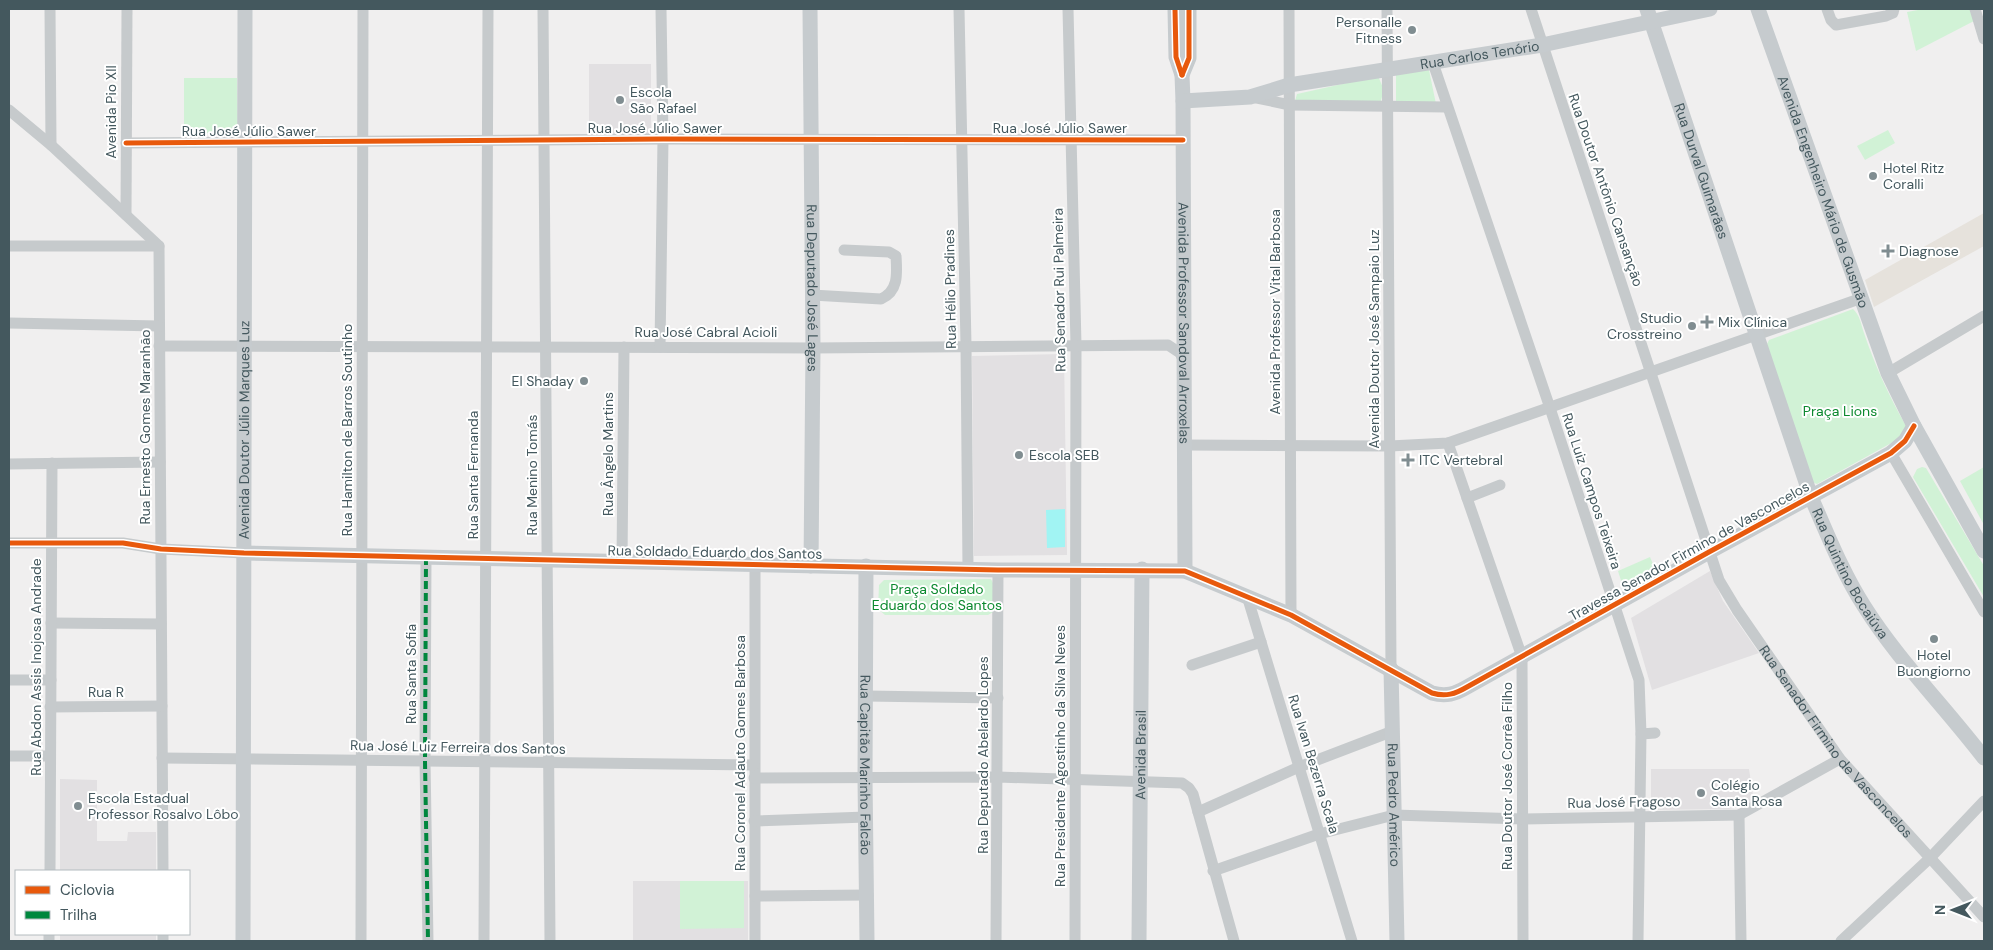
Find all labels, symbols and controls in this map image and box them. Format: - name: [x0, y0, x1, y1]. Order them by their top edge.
- place label: Personalle Fitness: [1336, 13, 1402, 47]
- marker: Personalle Fitness: [1406, 24, 1418, 36]
- street label: Rua Carlos Tenório: [1419, 37, 1541, 73]
- street label: Avenida Pio XII: [102, 65, 120, 159]
- street label: Avenida Engenheiro Mário de Gusmão: [1773, 73, 1873, 310]
- place label: Escola São Rafael: [630, 83, 697, 117]
- street label: Rua Doutor Antônio Cansanção: [1564, 91, 1648, 289]
- marker: Escola São Rafael: [614, 94, 626, 106]
- street label: Rua Durval Guimarães: [1670, 101, 1733, 241]
- street label: Rua José Júlio Sawer: [588, 119, 722, 137]
- street label: Rua José Júlio Sawer: [993, 119, 1127, 137]
- street label: Rua José Júlio Sawer: [182, 122, 316, 140]
- place label: Hotel Ritz Coralli: [1883, 159, 1944, 193]
- marker: Hotel Ritz Coralli: [1867, 170, 1879, 182]
- street label: Avenida Professor Sandoval Arroxelas: [1174, 202, 1193, 444]
- street label: Rua Deputado José Lages: [803, 204, 822, 372]
- street label: Rua Senador Rui Palmeira: [1049, 208, 1069, 372]
- street label: Avenida Professor Vital Barbosa: [1266, 209, 1284, 415]
- street label: Rua Hélio Pradines: [940, 229, 960, 349]
- street label: Avenida Doutor José Sampaio Luz: [1365, 229, 1383, 449]
- place label: Diagnose: [1899, 242, 1959, 260]
- marker: Diagnose: [1881, 244, 1895, 258]
- place label: Studio Crosstreino: [1607, 309, 1682, 343]
- place label: Mix Clínica: [1718, 313, 1787, 331]
- marker: Mix Clínica: [1700, 315, 1714, 329]
- marker: Studio Crosstreino: [1686, 320, 1698, 332]
- street label: Avenida Doutor Júlio Marques Luz: [235, 321, 253, 539]
- street label: Rua José Cabral Acioli: [635, 323, 777, 341]
- street label: Rua Hamilton de Barros Soutinho: [338, 324, 356, 536]
- street label: Rua Ernesto Gomes Maranhão: [136, 329, 154, 525]
- place label: El Shaday: [511, 372, 574, 390]
- marker: El Shaday: [578, 375, 590, 387]
- street label: Rua Ângelo Martins: [599, 392, 617, 516]
- park label: Praça Lions: [1803, 402, 1877, 420]
- street label: Rua Santa Fernanda: [464, 411, 482, 539]
- street label: Rua Luiz Campos Teixeira: [1558, 411, 1626, 571]
- street label: Rua Menino Tomás: [523, 415, 541, 535]
- place label: Escola SEB: [1029, 446, 1099, 464]
- marker: Escola SEB: [1013, 449, 1025, 461]
- place label: ITC Vertebral: [1419, 451, 1503, 469]
- marker: ITC Vertebral: [1401, 453, 1415, 467]
- street label: Travessa Senador Firmino de Vasconcelos: [1566, 477, 1812, 625]
- street label: Rua Quintino Bocaiúva: [1808, 506, 1893, 642]
- street label: Rua Soldado Eduardo dos Santos: [608, 541, 822, 563]
- street label: Rua Abdon Assis Inojosa Andrade: [27, 558, 45, 776]
- park label: Praça Soldado Eduardo dos Santos: [872, 580, 1002, 614]
- street label: Rua Santa Sofia: [402, 624, 420, 724]
- street label: Rua Presidente Agostinho da Silva Neves: [1051, 625, 1069, 887]
- marker: Hotel Buongiorno: [1928, 633, 1940, 645]
- street label: Rua Coronel Adauto Gomes Barbosa: [731, 635, 749, 871]
- street label: Rua Senador Firmino de Vasconcelos: [1755, 642, 1917, 842]
- place label: Hotel Buongiorno: [1897, 646, 1971, 680]
- street label: Rua Deputado Abelardo Lopes: [974, 656, 992, 854]
- street label: Rua Capitão Marinho Falcão: [856, 675, 875, 855]
- street label: Rua Doutor José Corrêa Filho: [1498, 682, 1516, 870]
- street label: Rua R: [88, 683, 124, 701]
- street label: Rua Ivan Bezerra Scala: [1284, 692, 1344, 836]
- street label: Avenida Brasil: [1131, 710, 1150, 800]
- street label: Rua José Luiz Ferreira dos Santos: [350, 736, 566, 758]
- street label: Rua Pedro Américo: [1384, 743, 1404, 867]
- place label: Colégio Santa Rosa: [1711, 776, 1782, 810]
- marker: Colégio Santa Rosa: [1695, 787, 1707, 799]
- place label: Escola Estadual Professor Rosalvo Lôbo: [88, 789, 239, 823]
- street label: Rua José Fragoso: [1567, 792, 1681, 812]
- marker: Escola Estadual Professor Rosalvo Lôbo: [72, 800, 84, 812]
- legend: [15, 870, 190, 935]
- text: Ciclovia: [60, 880, 114, 900]
- north arrow: [1928, 885, 1978, 935]
- text: Trilha: [60, 905, 97, 925]
- text: N: [1931, 905, 1949, 915]

